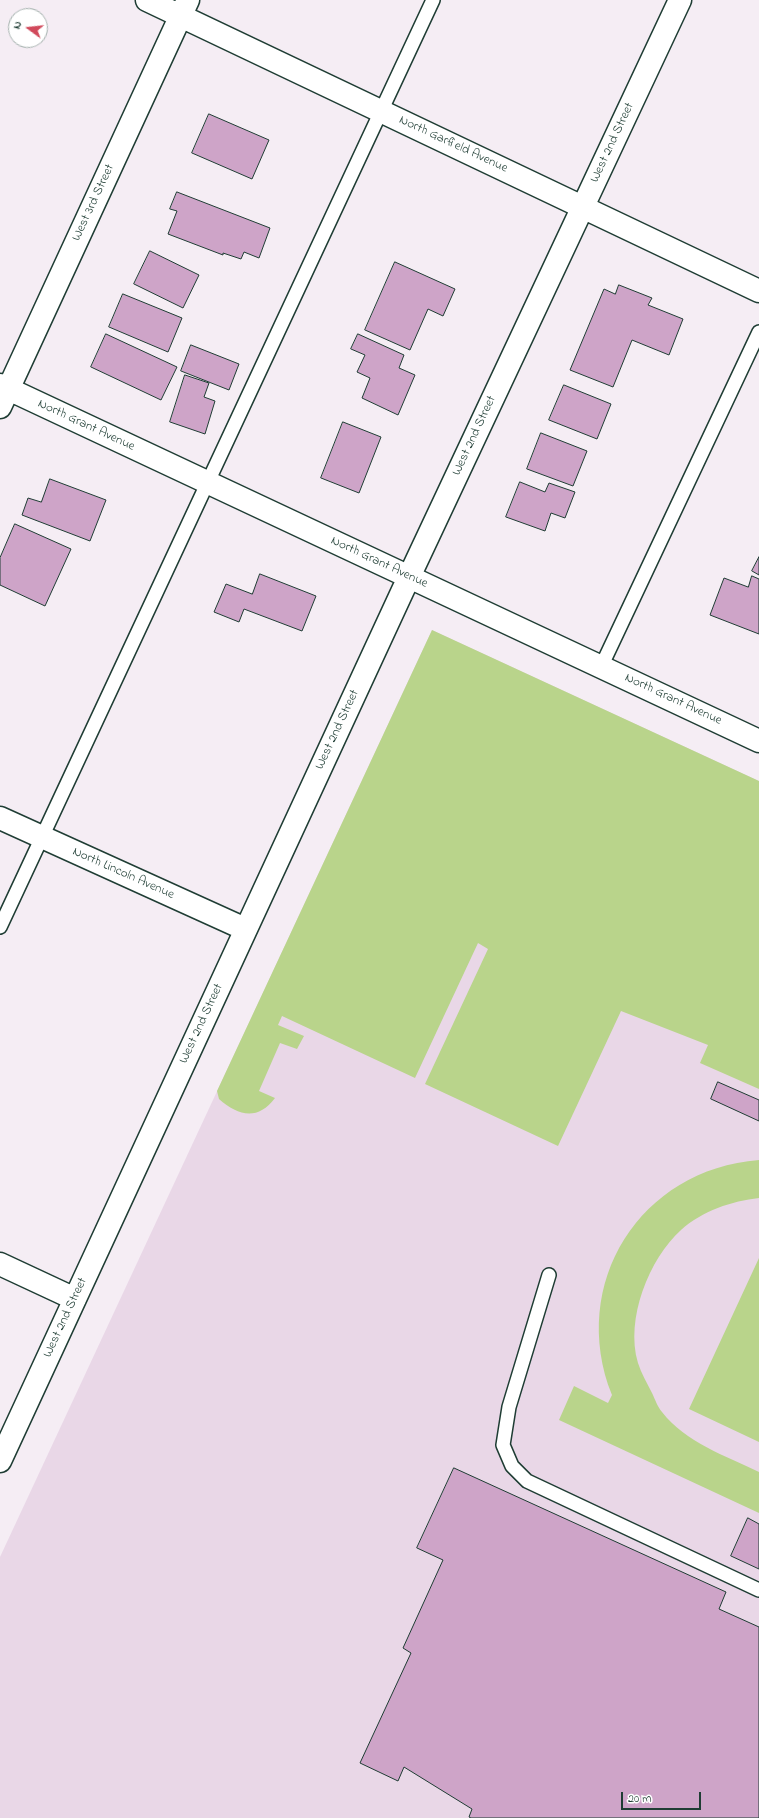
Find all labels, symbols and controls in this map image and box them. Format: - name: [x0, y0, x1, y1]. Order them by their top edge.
- north arrow: [8, 8, 48, 48]
- text: N: [9, 19, 26, 31]
- street label: West 2nd Street: [588, 101, 638, 185]
- street label: North Garfield Avenue: [396, 113, 510, 177]
- street label: West 3rd Street: [69, 162, 119, 244]
- street label: West 2nd Street: [450, 394, 500, 478]
- street label: North Grant Avenue: [35, 397, 137, 455]
- street label: North Grant Avenue: [328, 534, 430, 592]
- street label: North Grant Avenue: [622, 671, 724, 729]
- street label: West 2nd Street: [313, 688, 363, 772]
- street label: North Lincoln Avenue: [70, 845, 176, 903]
- street label: West 2nd Street: [177, 982, 227, 1066]
- street label: West 2nd Street: [41, 1276, 91, 1360]
- scale bar: [623, 1784, 703, 1810]
- text: 20 m: [628, 1790, 651, 1808]

